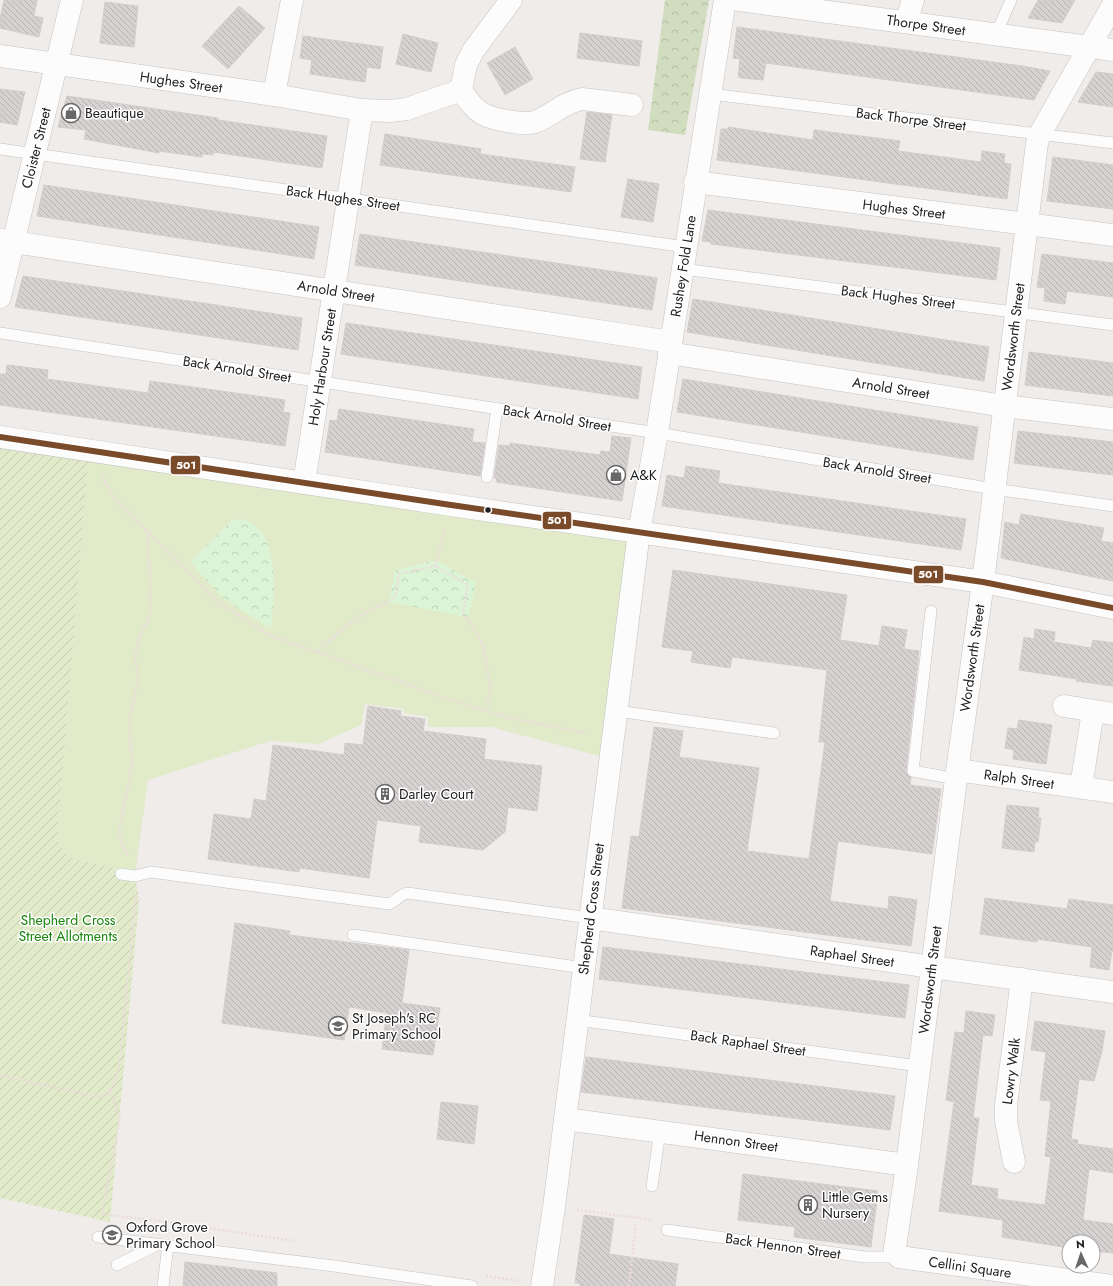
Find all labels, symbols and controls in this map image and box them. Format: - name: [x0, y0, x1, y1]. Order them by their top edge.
- street label: Thorpe Street: [885, 10, 967, 40]
- street label: Hughes Street: [138, 66, 224, 98]
- shop icon: Beautique: [60, 102, 82, 124]
- street label: Back Thorpe Street: [855, 102, 968, 136]
- place label: Beautique: [85, 103, 144, 123]
- street label: Cloister Street: [16, 105, 56, 191]
- street label: Back Hughes Street: [285, 180, 402, 216]
- street label: Hughes Street: [862, 194, 947, 224]
- street label: Rushey Fold Lane: [665, 214, 701, 318]
- street label: Arnold Street: [296, 275, 377, 307]
- street label: Back Hughes Street: [840, 280, 957, 314]
- street label: Wordsworth Street: [996, 281, 1030, 392]
- street label: Holy Harbour Street: [303, 306, 341, 427]
- street label: Back Arnold Street: [181, 351, 293, 388]
- street label: Arnold Street: [851, 372, 932, 404]
- street label: Back Arnold Street: [501, 400, 613, 437]
- street label: Back Arnold Street: [821, 452, 933, 489]
- line badge: 501: [170, 455, 201, 475]
- text: 501: [176, 457, 196, 473]
- shop icon: A&K: [605, 464, 627, 486]
- place label: A&K: [630, 465, 657, 485]
- unlabelled marker: [483, 505, 493, 515]
- line badge: 501: [542, 511, 572, 530]
- text: 501: [547, 512, 567, 528]
- line badge: 501: [913, 565, 944, 584]
- text: 501: [918, 566, 938, 582]
- street label: Wordsworth Street: [955, 602, 990, 713]
- street label: Ralph Street: [983, 764, 1056, 794]
- building icon: Darley Court: [374, 783, 396, 805]
- place label: Darley Court: [399, 784, 474, 804]
- street label: Shepherd Cross Street: [573, 841, 609, 976]
- park label: Shepherd Cross Street Allotments: [19, 910, 118, 946]
- street label: Wordsworth Street: [913, 924, 947, 1035]
- street label: Raphael Street: [809, 940, 896, 972]
- place label: St Joseph's RC Primary School: [352, 1008, 441, 1044]
- school or university icon: St Joseph's RC Primary School: [327, 1015, 349, 1037]
- street label: Back Raphael Street: [689, 1025, 808, 1061]
- street label: Lowry Walk: [997, 1035, 1025, 1106]
- street label: Hennon Street: [693, 1125, 780, 1157]
- place label: Little Gems Nursery: [822, 1187, 888, 1223]
- building icon: Little Gems Nursery: [797, 1194, 819, 1216]
- place label: Oxford Grove Primary School: [126, 1217, 215, 1253]
- school or university icon: Oxford Grove Primary School: [101, 1224, 123, 1246]
- street label: Back Hennon Street: [724, 1228, 843, 1264]
- north arrow: [1061, 1234, 1101, 1274]
- text: N: [1076, 1236, 1085, 1252]
- street label: Cellini Square: [927, 1251, 1013, 1283]

